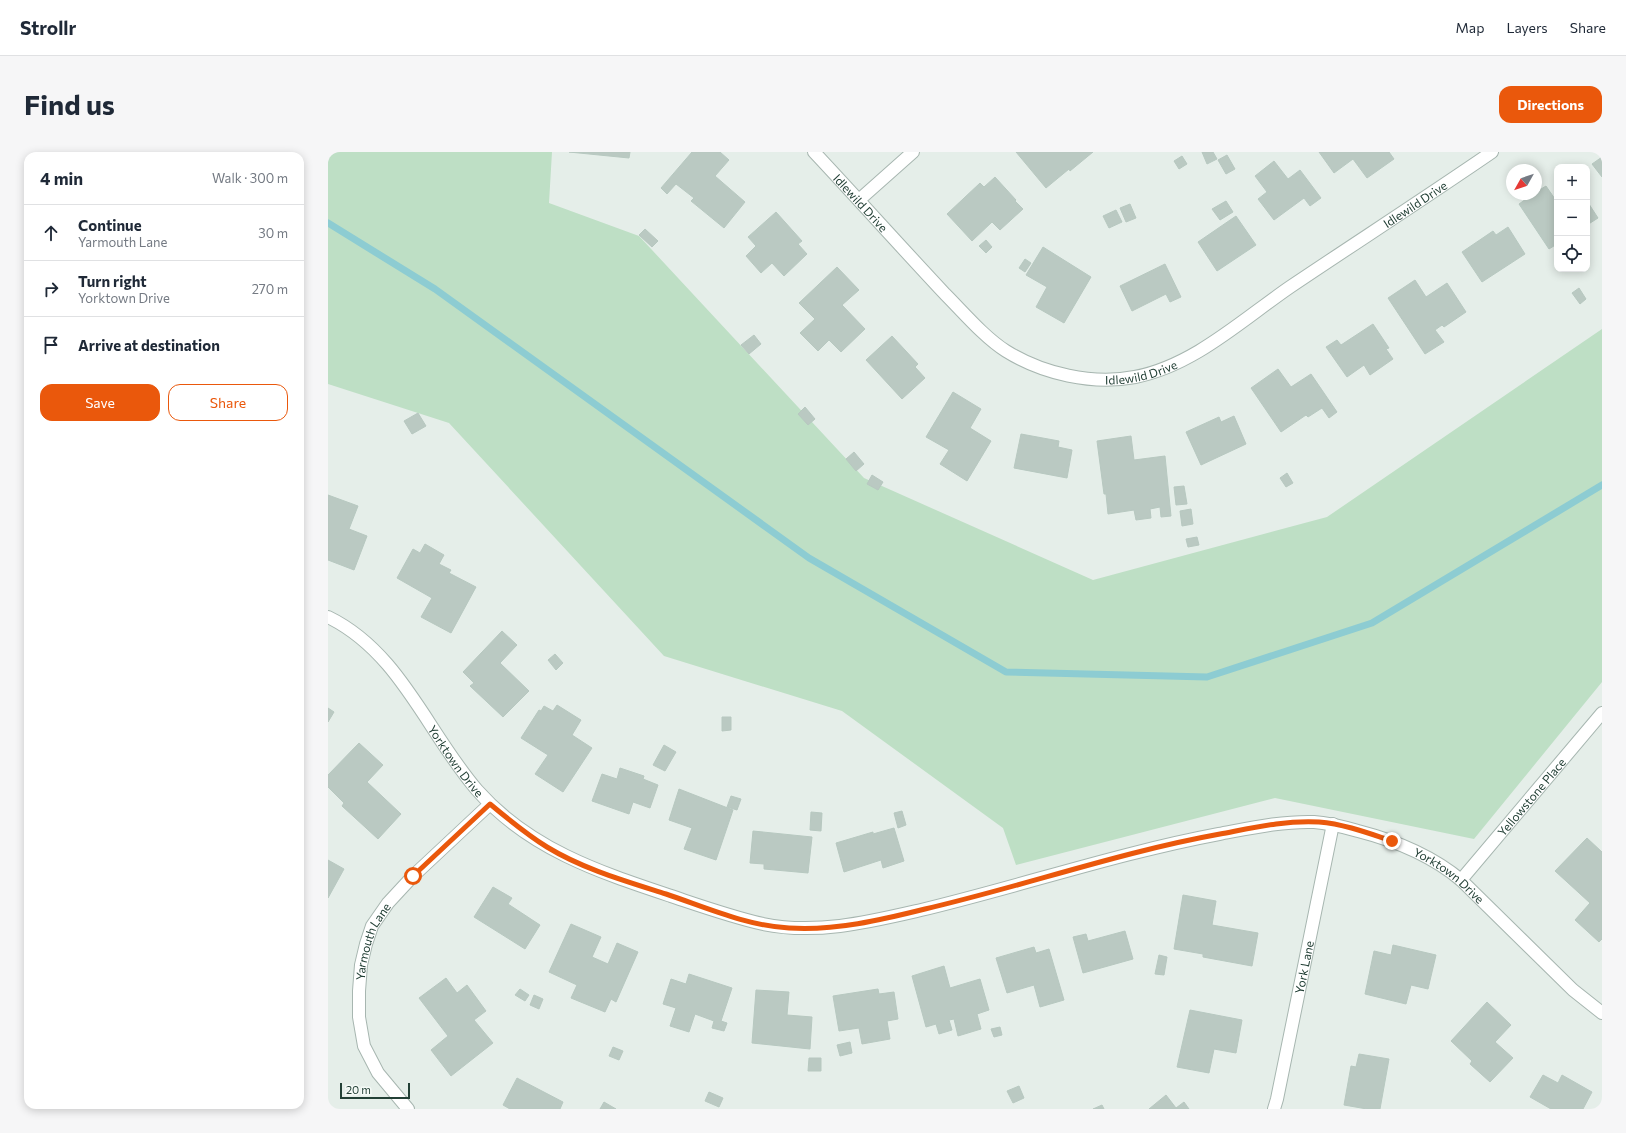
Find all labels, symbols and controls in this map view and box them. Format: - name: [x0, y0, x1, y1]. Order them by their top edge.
- text: Strollr: [20, 16, 76, 39]
- text: Map: [1456, 19, 1484, 36]
- text: Layers: [1506, 19, 1548, 36]
- text: Share: [1570, 19, 1606, 36]
- button: Directions: [1499, 86, 1602, 123]
- text: Find us: [24, 87, 115, 121]
- north arrow: [1506, 164, 1542, 200]
- map controls: [1554, 164, 1590, 272]
- button: +: [1554, 164, 1590, 200]
- text: 4 min: [40, 168, 83, 189]
- text: Walk · 300 m: [212, 170, 288, 186]
- street label: Idlewild Drive: [831, 171, 891, 235]
- street label: Idlewild Drive: [1380, 178, 1449, 230]
- button: −: [1554, 200, 1590, 236]
- text: Continue: [78, 216, 142, 234]
- icon: ahead: [40, 222, 62, 244]
- text: 30 m: [258, 225, 288, 241]
- text: Yarmouth Lane: [78, 234, 167, 250]
- button: locate: [1554, 236, 1590, 272]
- text: Turn right: [78, 272, 147, 290]
- icon: right: [40, 278, 62, 300]
- text: 270 m: [252, 281, 288, 297]
- text: Yorktown Drive: [78, 290, 170, 306]
- icon: arrive: [40, 334, 62, 356]
- text: Arrive at destination: [78, 336, 220, 354]
- street label: Idlewild Drive: [1105, 357, 1179, 387]
- button: Save: [40, 384, 160, 421]
- button: Share: [168, 384, 288, 421]
- street label: Yorktown Drive: [426, 722, 487, 800]
- street label: Yellowstone Place: [1494, 755, 1568, 839]
- route end: [1383, 832, 1401, 850]
- street label: Yorktown Drive: [1412, 844, 1487, 906]
- route start: [404, 867, 422, 885]
- street label: Yarmouth Lane: [353, 900, 393, 981]
- street label: York Lane: [1292, 939, 1316, 995]
- scale bar: [340, 1081, 410, 1100]
- text: 20 m: [346, 1083, 371, 1096]

